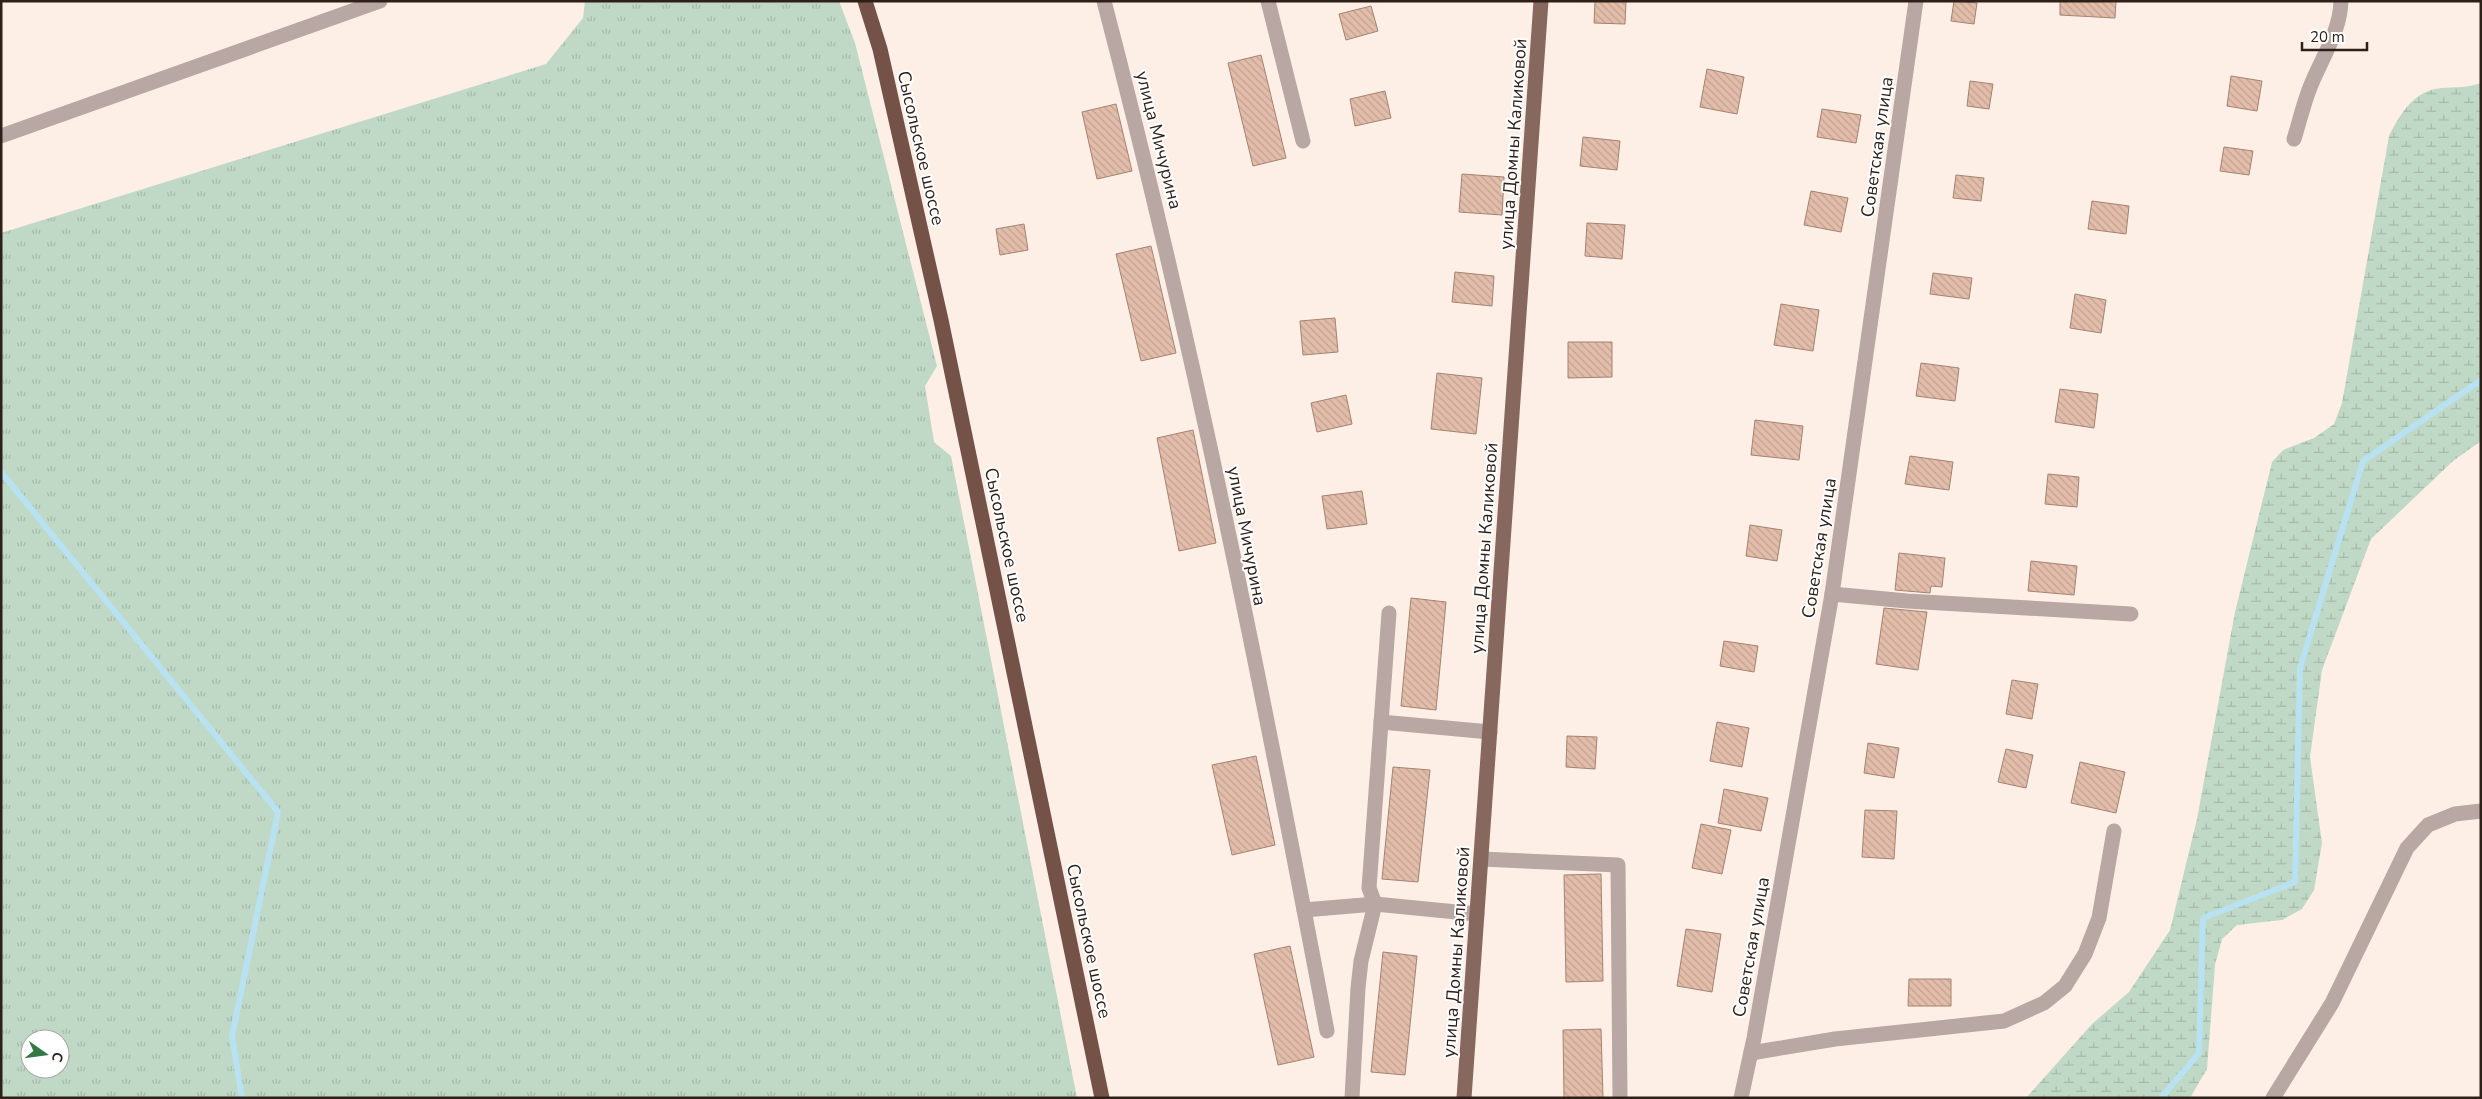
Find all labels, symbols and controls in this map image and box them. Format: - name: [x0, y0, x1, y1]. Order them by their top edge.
- scale bar: [2302, 20, 2367, 52]
- text: 20 m: [2310, 27, 2345, 47]
- street label: улица Домны Каликовой: [1494, 38, 1532, 250]
- street label: Сысольское шоссе: [892, 68, 950, 228]
- street label: улица Мичурина: [1130, 68, 1188, 212]
- street label: Советская улица: [1855, 75, 1899, 219]
- street label: улица Домны Каликовой: [1465, 442, 1503, 654]
- street label: улица Мичурина: [1222, 464, 1272, 608]
- street label: Сысольское шоссе: [979, 465, 1035, 625]
- street label: Советская улица: [1796, 476, 1842, 620]
- street label: улица Домны Каликовой: [1437, 846, 1475, 1058]
- street label: Сысольское шоссе: [1061, 861, 1117, 1021]
- street label: Советская улица: [1727, 875, 1775, 1019]
- north arrow: [20, 1029, 70, 1079]
- text: С: [47, 1050, 67, 1064]

